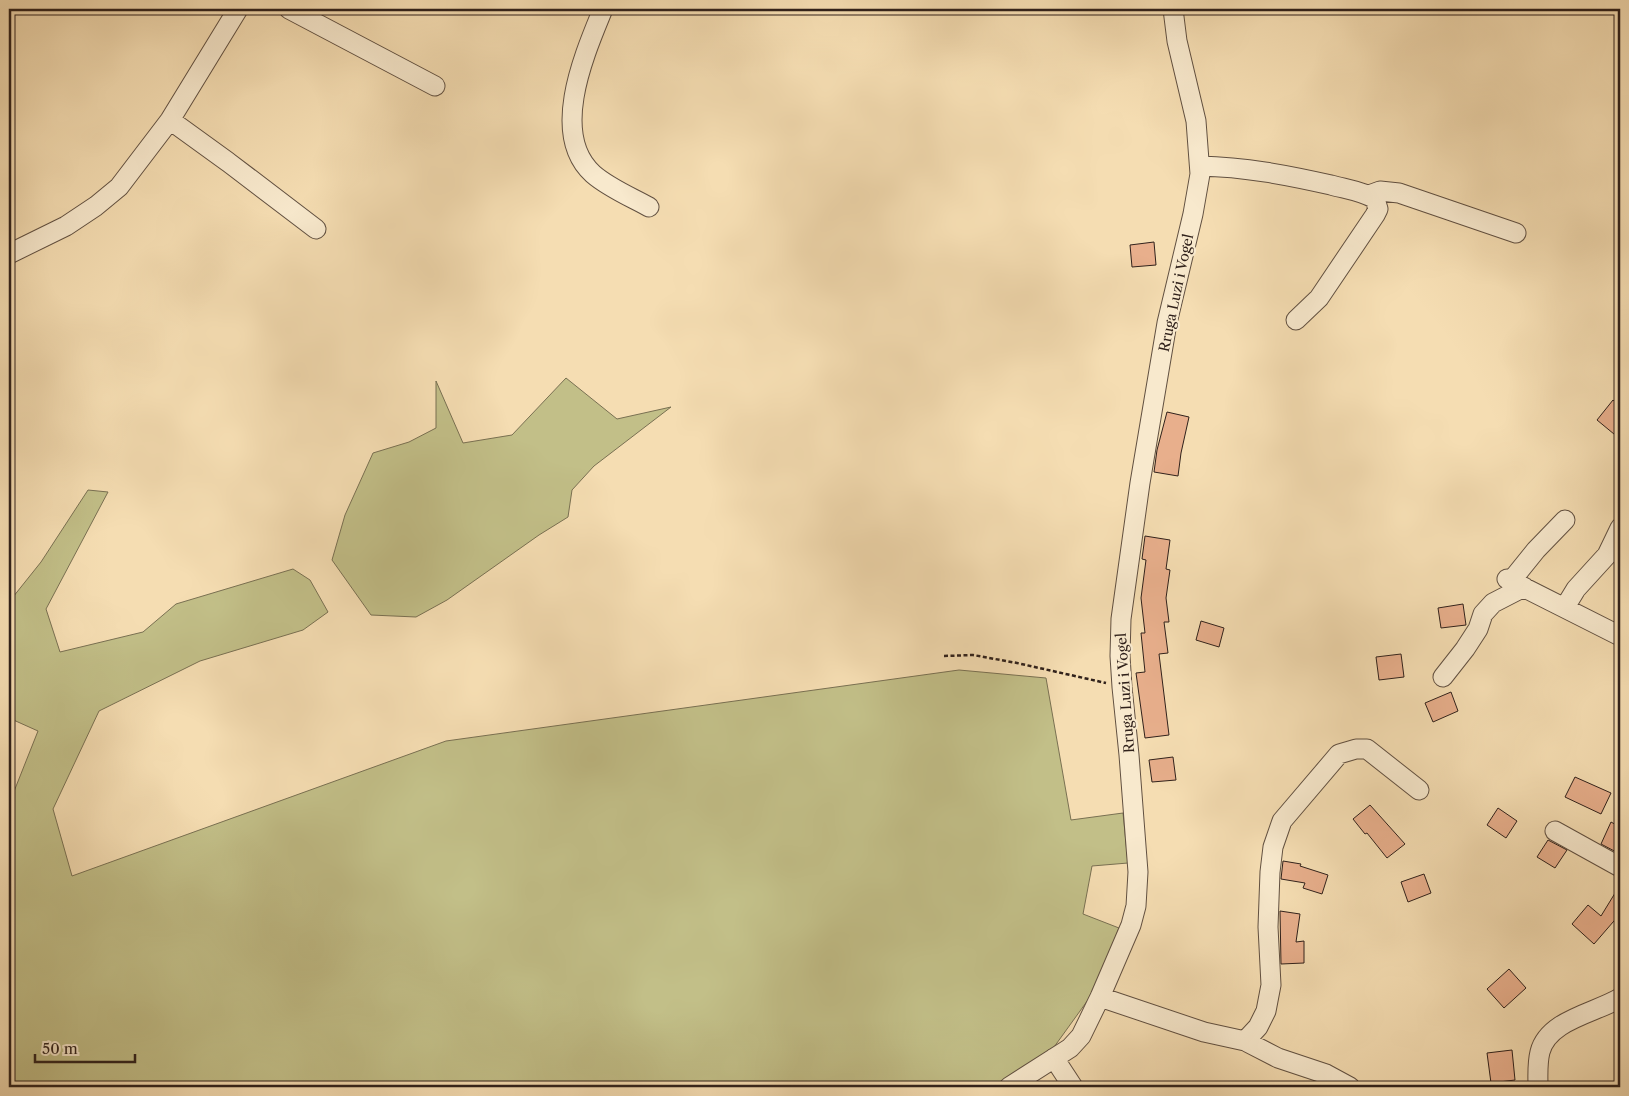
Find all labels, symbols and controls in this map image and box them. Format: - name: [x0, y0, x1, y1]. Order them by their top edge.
- street label: Rruga Luzi i Vogel: [1155, 232, 1197, 354]
- street label: Rruga Luzi i Vogel: [1112, 632, 1138, 754]
- scale bar: [35, 1031, 135, 1063]
- text: 50 m: [42, 1039, 78, 1058]

